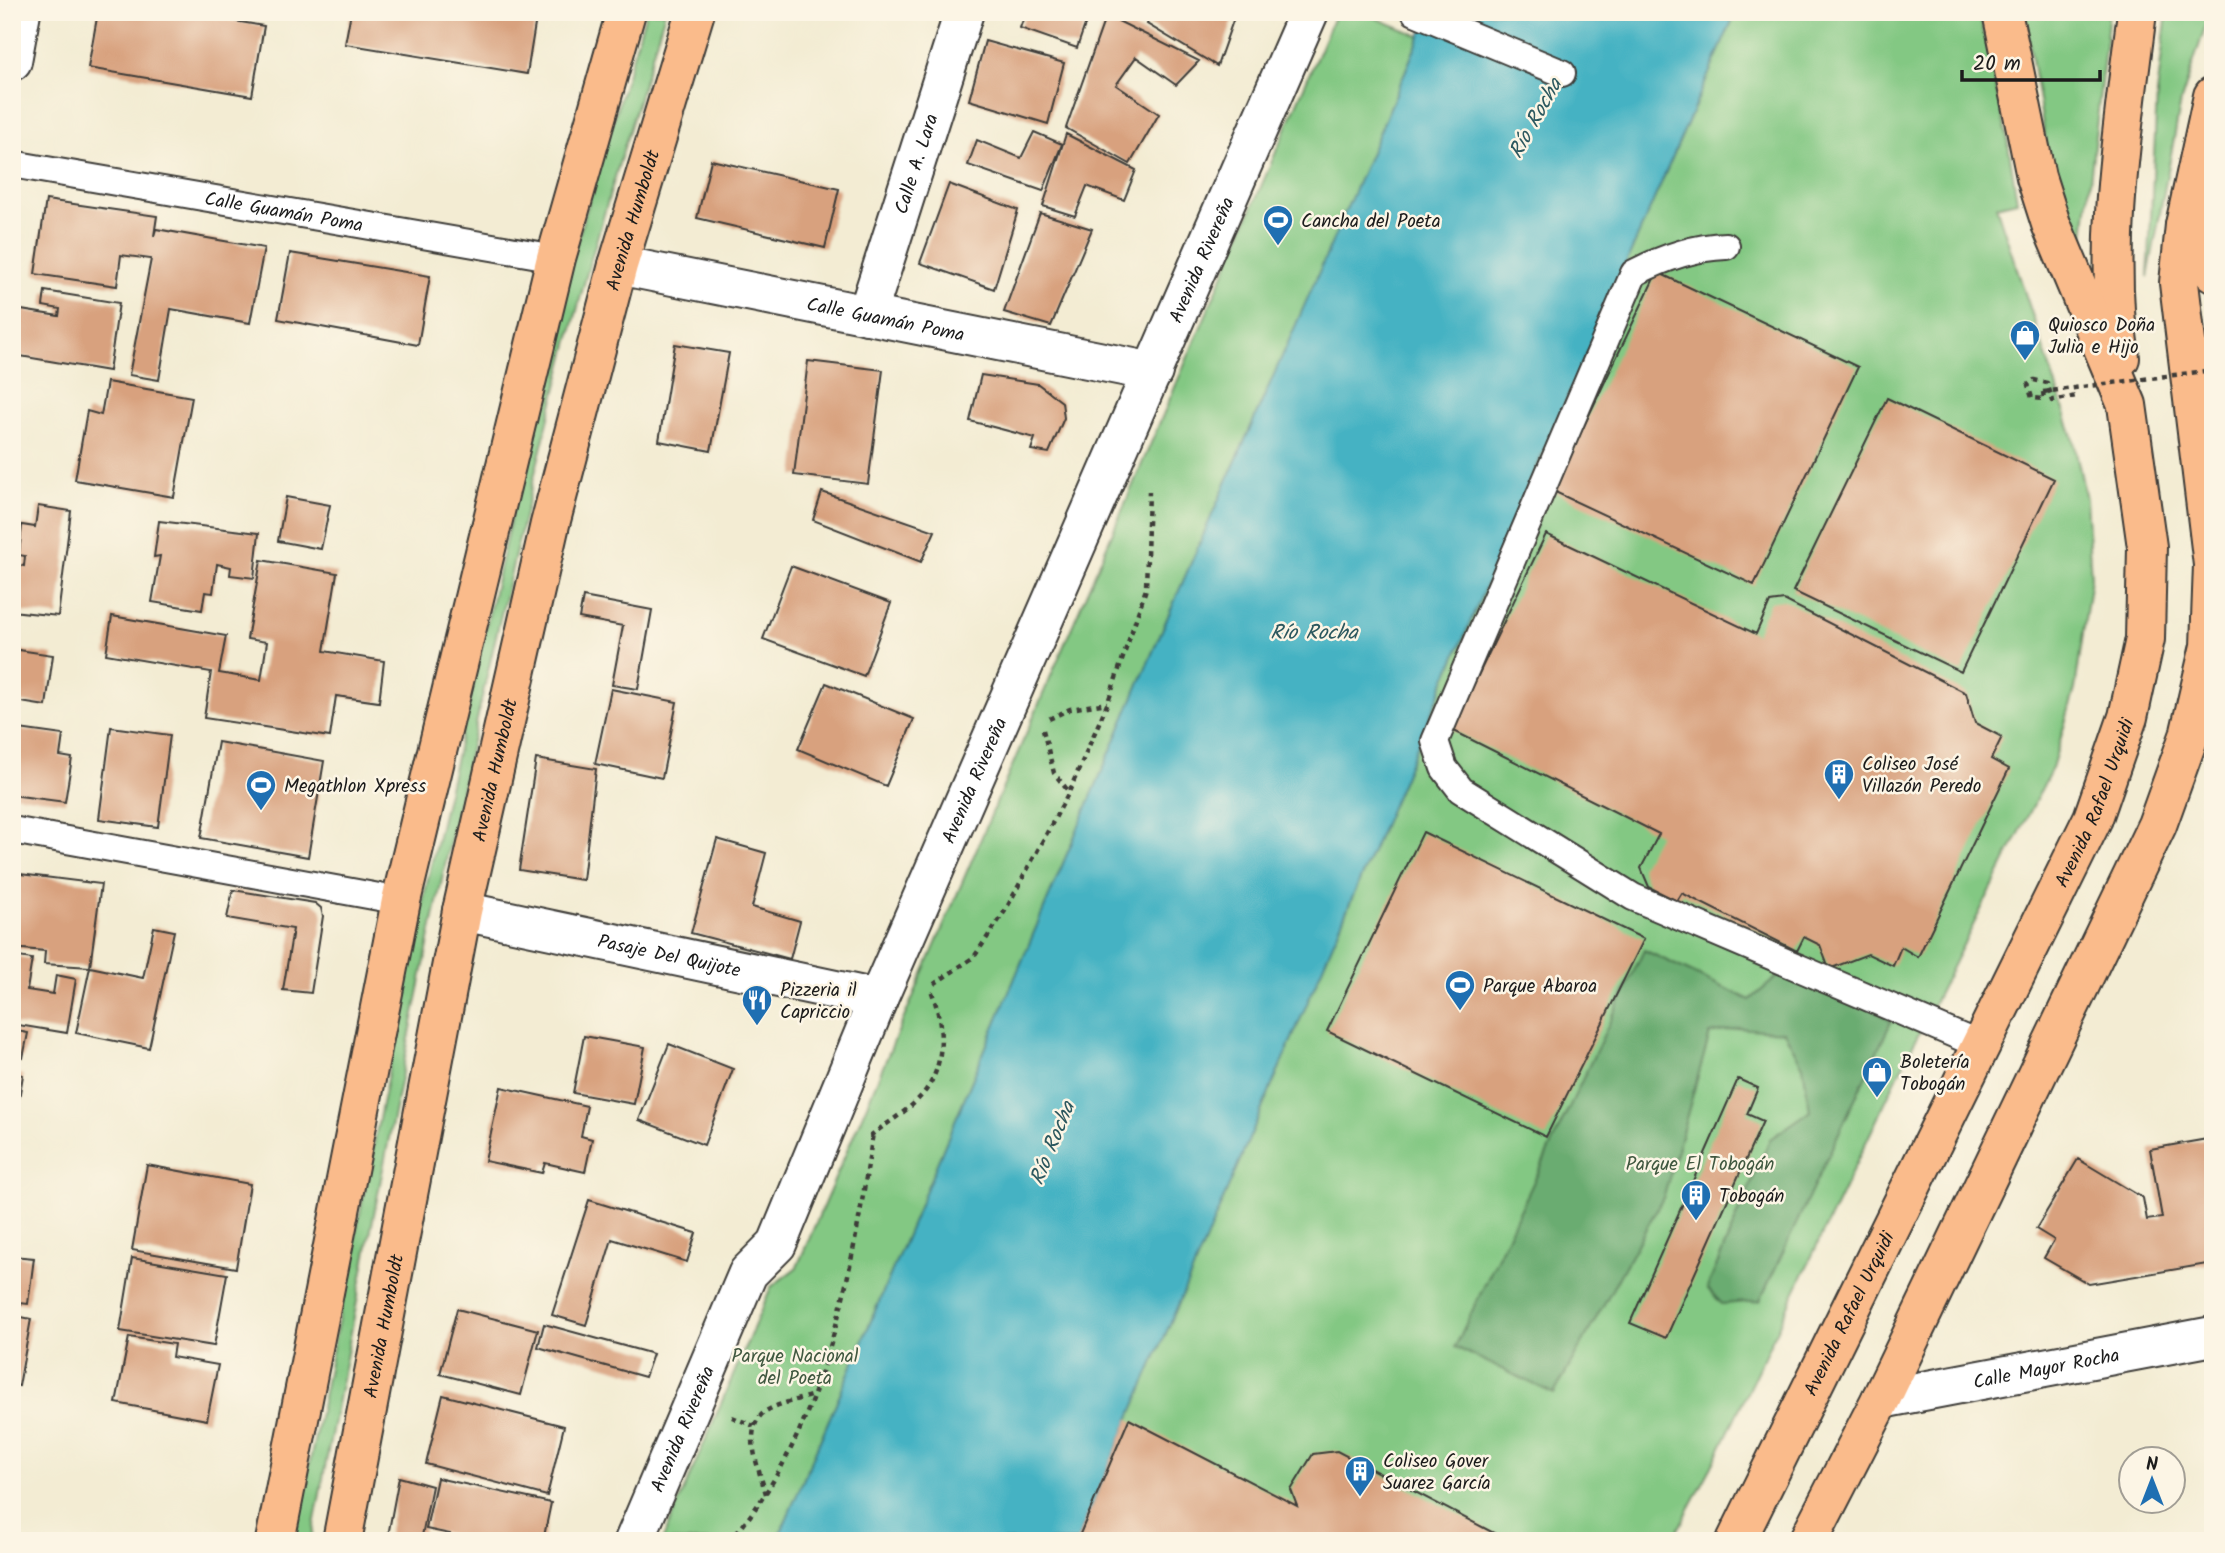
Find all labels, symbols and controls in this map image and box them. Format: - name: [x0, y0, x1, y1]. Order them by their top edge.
- scale bar: [1962, 38, 2101, 82]
- text: 20 m: [1973, 48, 2021, 81]
- water label: Río Rocha: [1501, 71, 1572, 165]
- street label: Calle A. Lara: [887, 110, 948, 218]
- street label: Avenida Humboldt: [599, 146, 669, 294]
- street label: Calle Guamán Poma: [202, 185, 365, 241]
- street label: Avenida Rivereña: [1162, 193, 1243, 328]
- sports icon: Cancha del Poeta: [1261, 203, 1295, 247]
- place label: Cancha del Poeta: [1301, 207, 1441, 237]
- street label: Calle Guamán Poma: [804, 290, 967, 351]
- place label: Quiosco Doña Julia e Hijo: [2048, 311, 2155, 363]
- shop icon: Quiosco Doña Julia e Hijo: [2008, 318, 2042, 362]
- water label: Río Rocha: [1270, 617, 1359, 650]
- street label: Avenida Humboldt: [465, 695, 527, 845]
- street label: Avenida Rivereña: [935, 713, 1016, 849]
- street label: Avenida Rafael Urquidi: [2048, 713, 2144, 893]
- place label: Coliseo José Villazón Peredo: [1862, 750, 1981, 802]
- building icon: Coliseo José Villazón Peredo: [1822, 757, 1856, 801]
- sports icon: Megathlon Xpress: [244, 768, 278, 812]
- place label: Megathlon Xpress: [284, 772, 426, 802]
- street label: Pasaje Del Quijote: [595, 927, 744, 987]
- sports icon: Parque Abaroa: [1443, 968, 1477, 1012]
- place label: Parque Abaroa: [1483, 972, 1597, 1002]
- place label: Pizzeria il Capriccio: [780, 976, 857, 1028]
- restaurant icon: Pizzeria il Capriccio: [740, 983, 774, 1027]
- place label: Boletería Tobogán: [1900, 1048, 1970, 1100]
- shop icon: Boletería Tobogán: [1860, 1055, 1894, 1099]
- water label: Río Rocha: [1022, 1096, 1085, 1190]
- park label: Parque El Tobogán: [1626, 1150, 1774, 1180]
- building icon: Tobogán: [1679, 1178, 1713, 1222]
- place label: Tobogán: [1719, 1182, 1784, 1212]
- street label: Avenida Rafael Urquidi: [1797, 1225, 1904, 1402]
- street label: Avenida Humboldt: [357, 1251, 413, 1401]
- street label: Calle Mayor Rocha: [1971, 1341, 2122, 1398]
- park label: Parque Nacional del Poeta: [732, 1342, 859, 1394]
- street label: Avenida Rivereña: [643, 1362, 724, 1497]
- north arrow: [2116, 1444, 2186, 1514]
- place label: Coliseo Gover Suarez García: [1383, 1447, 1491, 1499]
- text: N: [2146, 1450, 2158, 1480]
- building icon: Coliseo Gover Suarez García: [1343, 1454, 1377, 1498]

